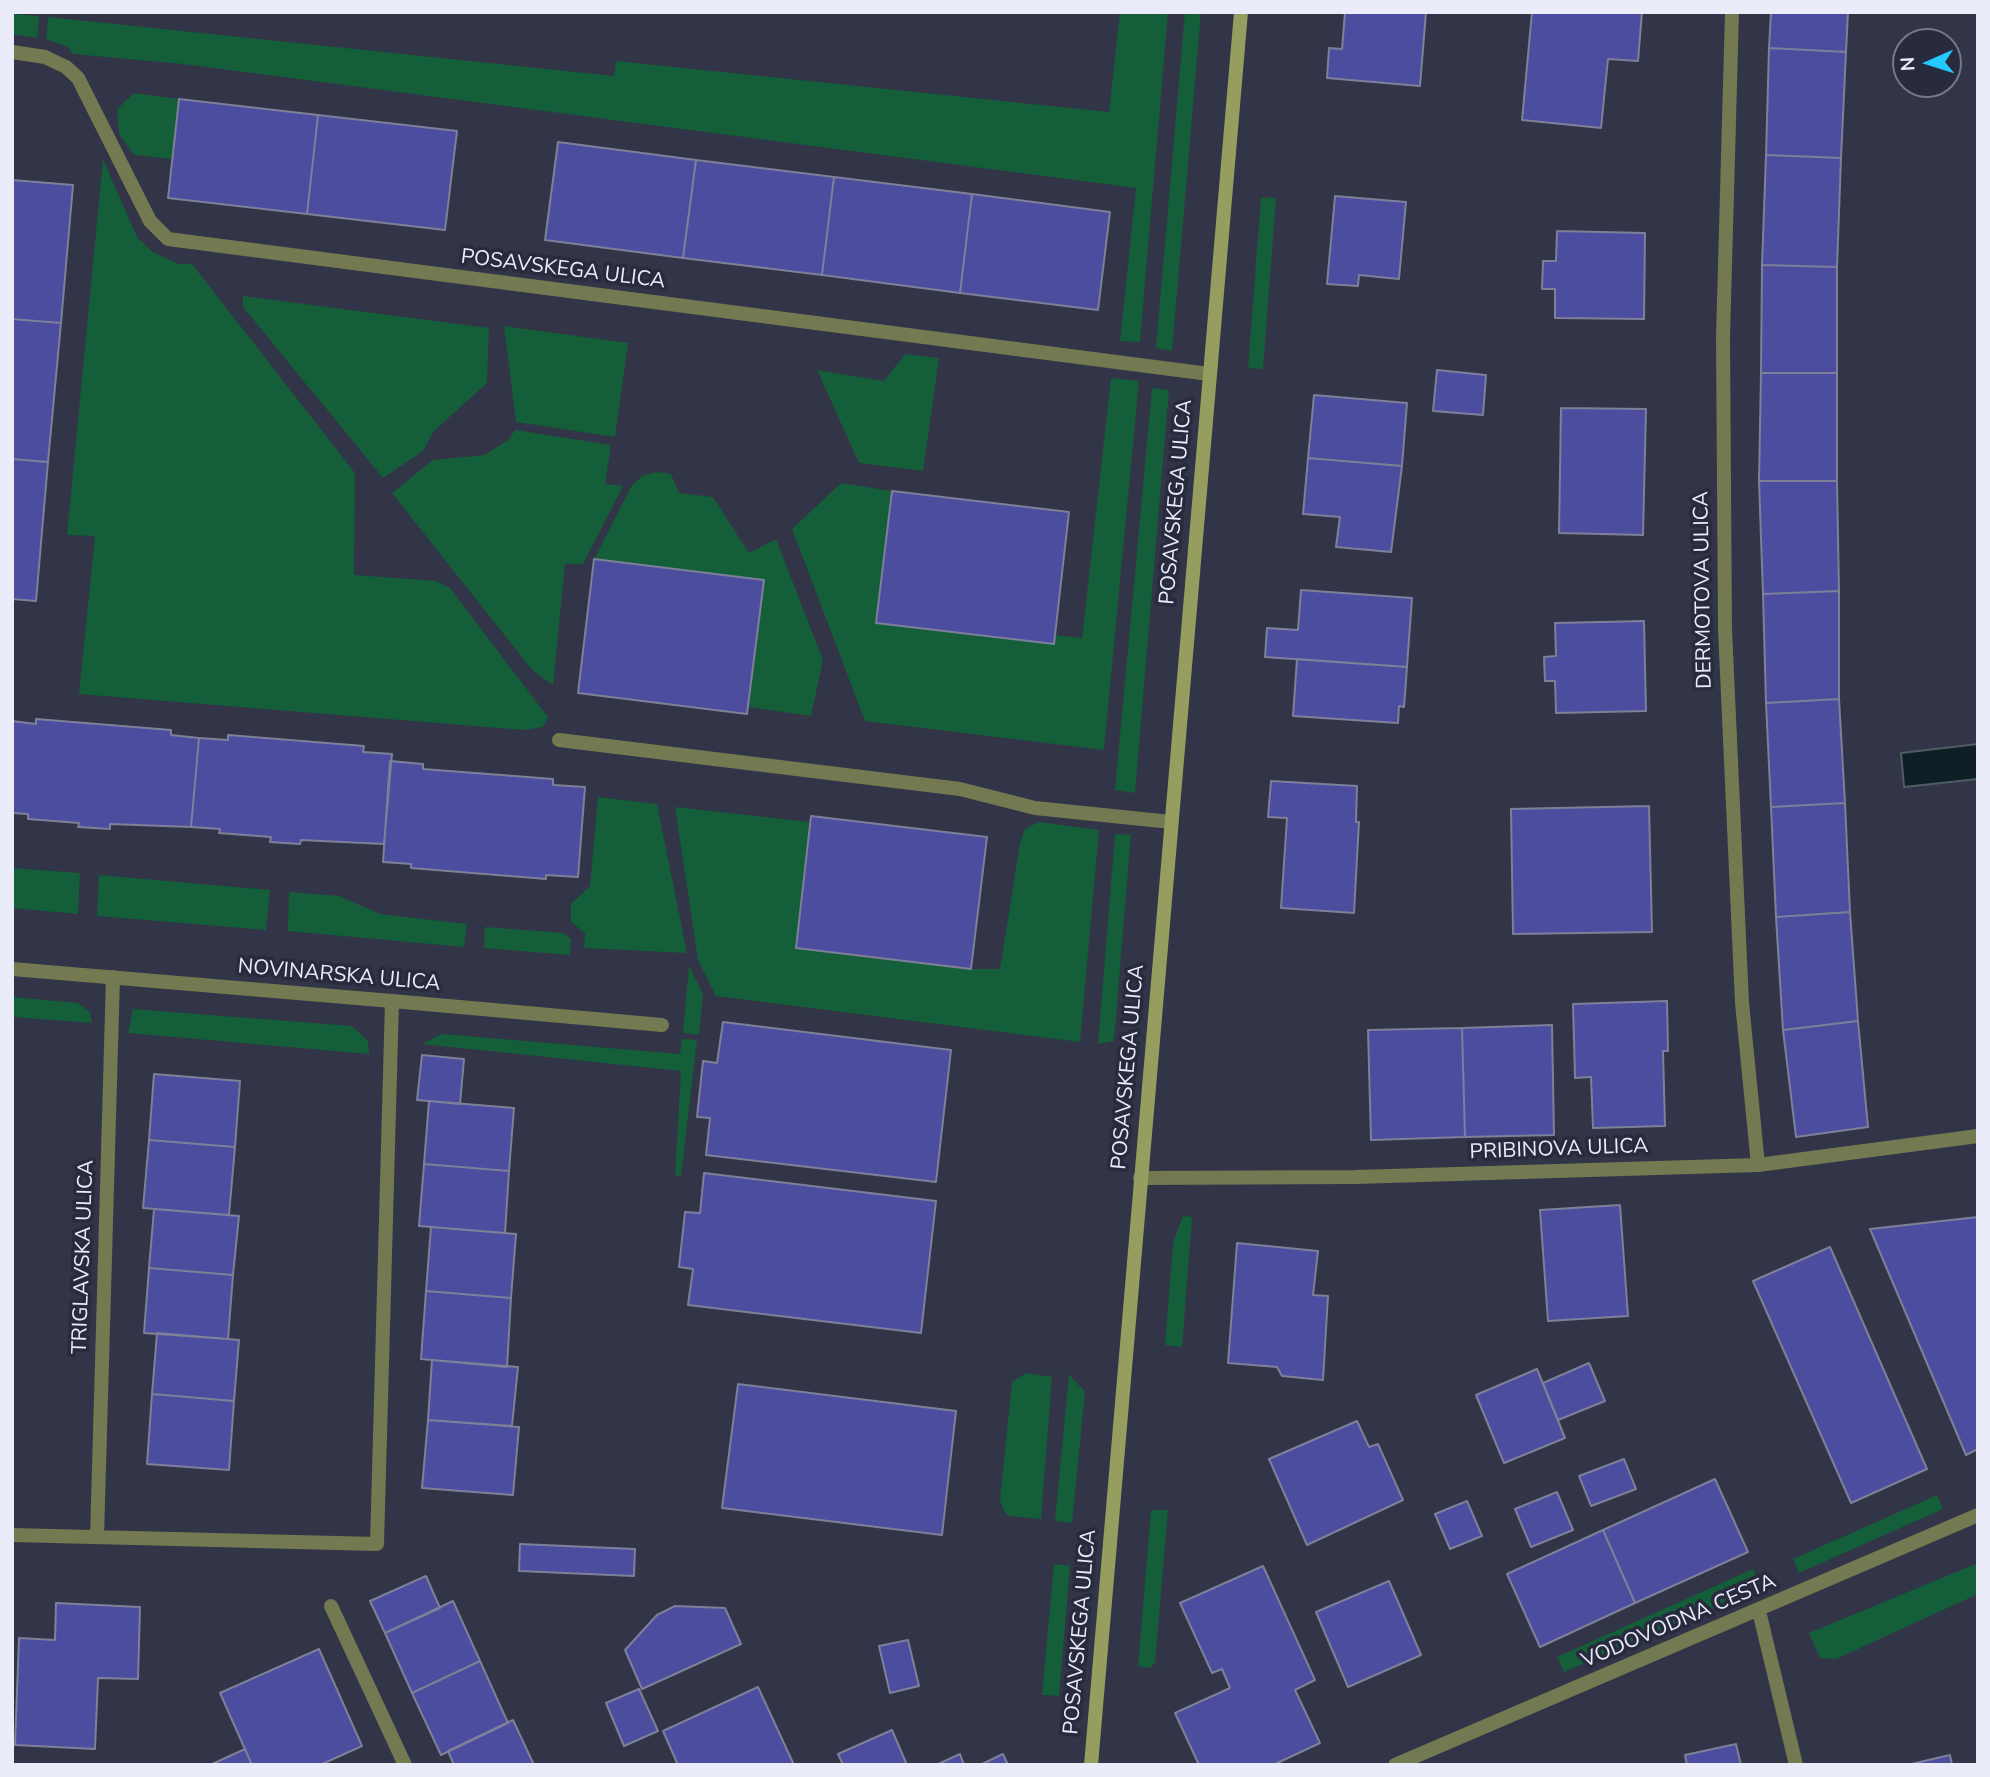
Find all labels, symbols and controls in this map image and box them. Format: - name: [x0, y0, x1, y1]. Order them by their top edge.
- north arrow: [1892, 28, 1962, 98]
- text: N: [1895, 56, 1921, 72]
- street label: POSAVSKEGA ULICA: [459, 245, 667, 295]
- street label: POSAVSKEGA ULICA: [1155, 398, 1199, 606]
- street label: DERMOTOVA ULICA: [1690, 491, 1718, 689]
- street label: NOVINARSKA ULICA: [237, 955, 441, 997]
- street label: POSAVSKEGA ULICA: [1107, 963, 1151, 1171]
- street label: PRIBINOVA ULICA: [1469, 1134, 1649, 1166]
- street label: TRIGLAVSKA ULICA: [68, 1160, 100, 1354]
- street label: POSAVSKEGA ULICA: [1059, 1528, 1103, 1736]
- street label: VODOVODNA CESTA: [1578, 1570, 1780, 1674]

